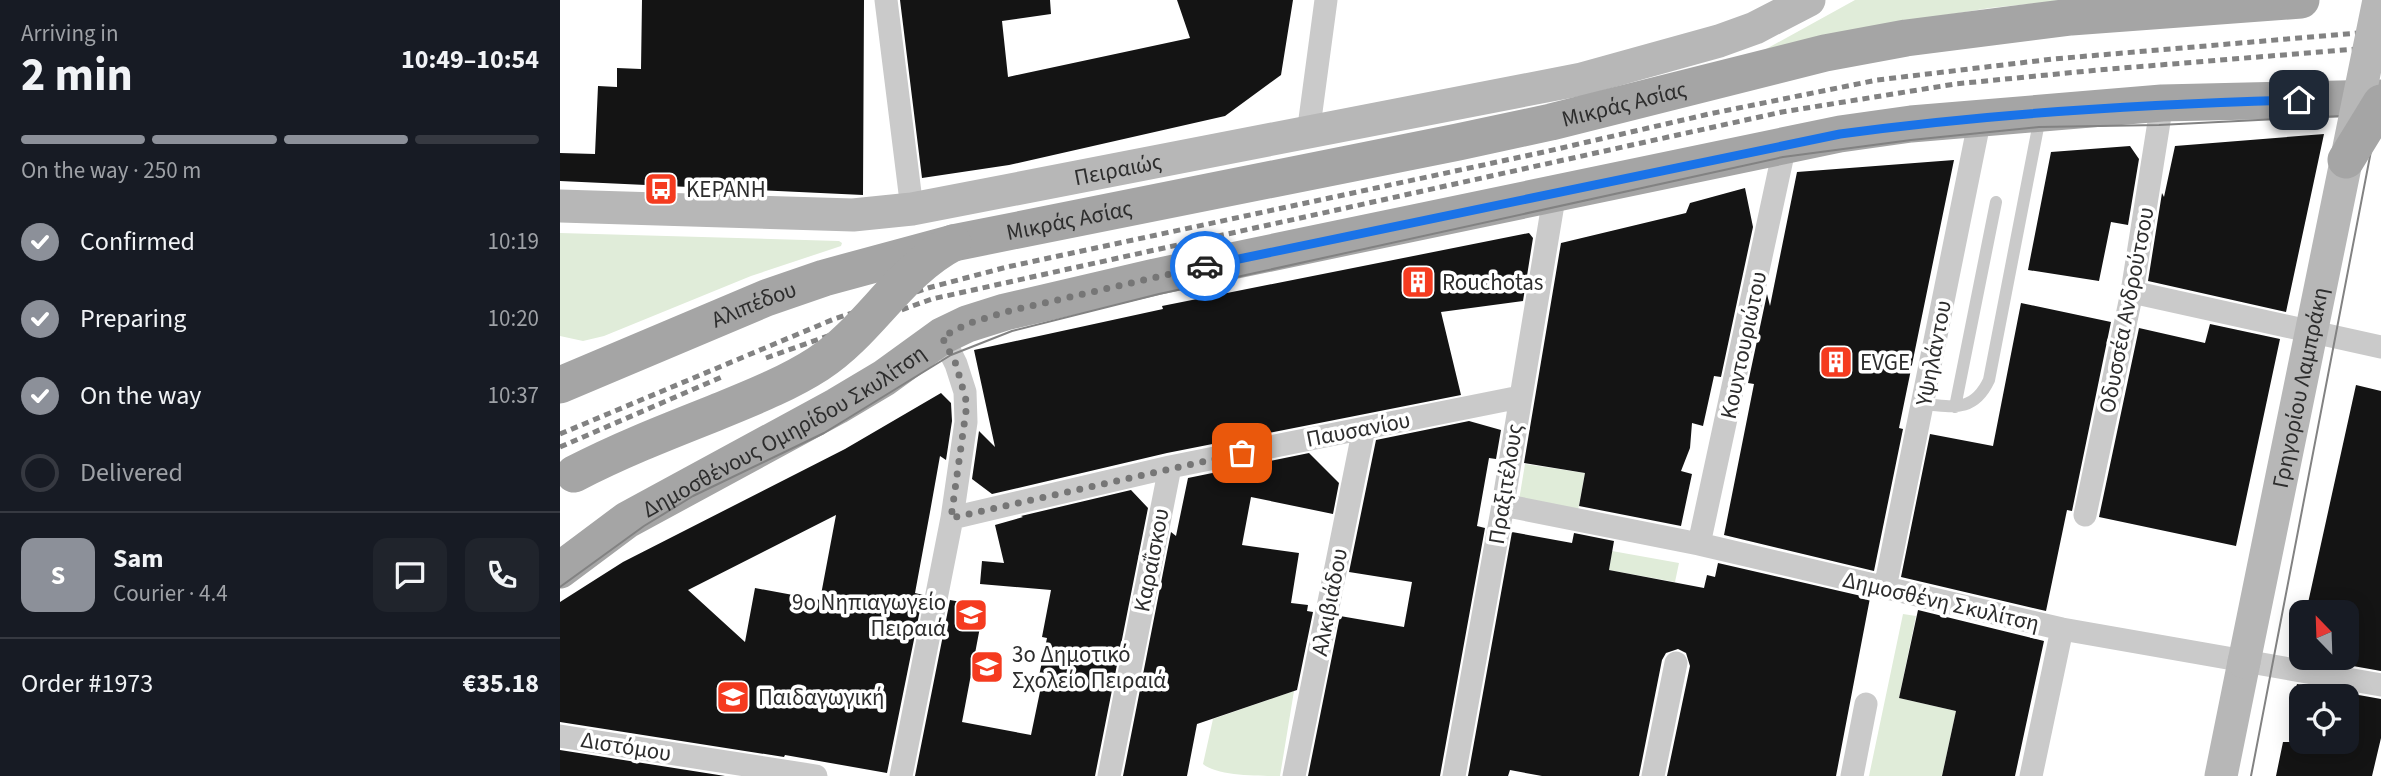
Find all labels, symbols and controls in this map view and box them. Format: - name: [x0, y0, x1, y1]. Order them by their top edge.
- text: Arriving in: [21, 17, 119, 50]
- text: 10:49–10:54: [401, 41, 539, 78]
- text: 2 min: [21, 43, 133, 108]
- pin: [2269, 70, 2329, 130]
- street label: Μικράς Ασίας: [1558, 72, 1690, 136]
- icon: home: [2280, 81, 2318, 119]
- street label: Πειραιώς: [1071, 145, 1165, 194]
- text: On the way · 250 m: [21, 154, 201, 187]
- bus stop icon: ΚΕΡΑΝΗ: [642, 170, 680, 208]
- place label: ΚΕΡΑΝΗ: [686, 173, 766, 206]
- street label: Μικράς Ασίας: [1003, 192, 1135, 249]
- street label: Οδυσσέα Ανδρούτσου: [2090, 204, 2163, 416]
- icon: check: [21, 223, 59, 261]
- text: Confirmed: [80, 223, 195, 260]
- text: 10:19: [488, 225, 539, 258]
- courier: [1170, 231, 1240, 301]
- icon: car: [1186, 247, 1224, 285]
- building icon: Rouchotas: [1399, 263, 1437, 301]
- place label: Rouchotas: [1442, 266, 1543, 299]
- street label: Κουντουριώτου: [1712, 268, 1775, 422]
- street label: Αλιπέδου: [706, 273, 801, 336]
- street label: Γρηγορίου Λαμπράκη: [2264, 284, 2337, 491]
- street label: Υψηλάντου: [1907, 297, 1960, 410]
- icon: check: [21, 300, 59, 338]
- text: Preparing: [80, 300, 186, 337]
- text: 10:20: [488, 302, 539, 335]
- street label: Δημοσθένους Ομηρίδου Σκυλίτση: [636, 337, 933, 526]
- building icon: EVGE: [1817, 343, 1855, 381]
- place label: EVGE: [1860, 346, 1910, 379]
- icon: check: [21, 377, 59, 415]
- text: On the way: [80, 377, 201, 414]
- text: 10:37: [488, 379, 539, 412]
- street label: Παυσανίου: [1303, 403, 1413, 456]
- street label: Πραξιτέλους: [1480, 421, 1531, 547]
- pin: [1212, 423, 1272, 483]
- icon: bag: [1223, 434, 1261, 472]
- text: Delivered: [80, 454, 183, 491]
- street label: Καραΐσκου: [1125, 505, 1178, 615]
- button: chat: [373, 538, 447, 612]
- button: phone: [465, 538, 539, 612]
- text: Sam: [113, 540, 163, 577]
- street label: Αλκιβιάδου: [1303, 545, 1356, 659]
- text: S: [51, 557, 65, 594]
- street label: Δημοσθένη Σκυλίτση: [1839, 563, 2042, 640]
- text: Courier · 4.4: [113, 577, 228, 610]
- place label: 9o Νηπιαγωγείο Πειραιά: [792, 586, 946, 645]
- school or university icon: 9o Νηπιαγωγείο Πειραιά: [952, 596, 990, 634]
- north arrow: [2289, 600, 2359, 670]
- map controls: [2289, 600, 2359, 754]
- place label: 3ο Δημοτικό Σχολείο Πειραιά: [1012, 638, 1166, 697]
- school or university icon: 3ο Δημοτικό Σχολείο Πειραιά: [968, 648, 1006, 686]
- text: Order #1973: [21, 665, 153, 702]
- text: €35.18: [463, 665, 539, 702]
- school or university icon: Παιδαγωγική: [714, 678, 752, 716]
- place label: Παιδαγωγική: [758, 681, 884, 714]
- button: locate: [2289, 684, 2359, 754]
- street label: Διστόμου: [578, 723, 674, 770]

